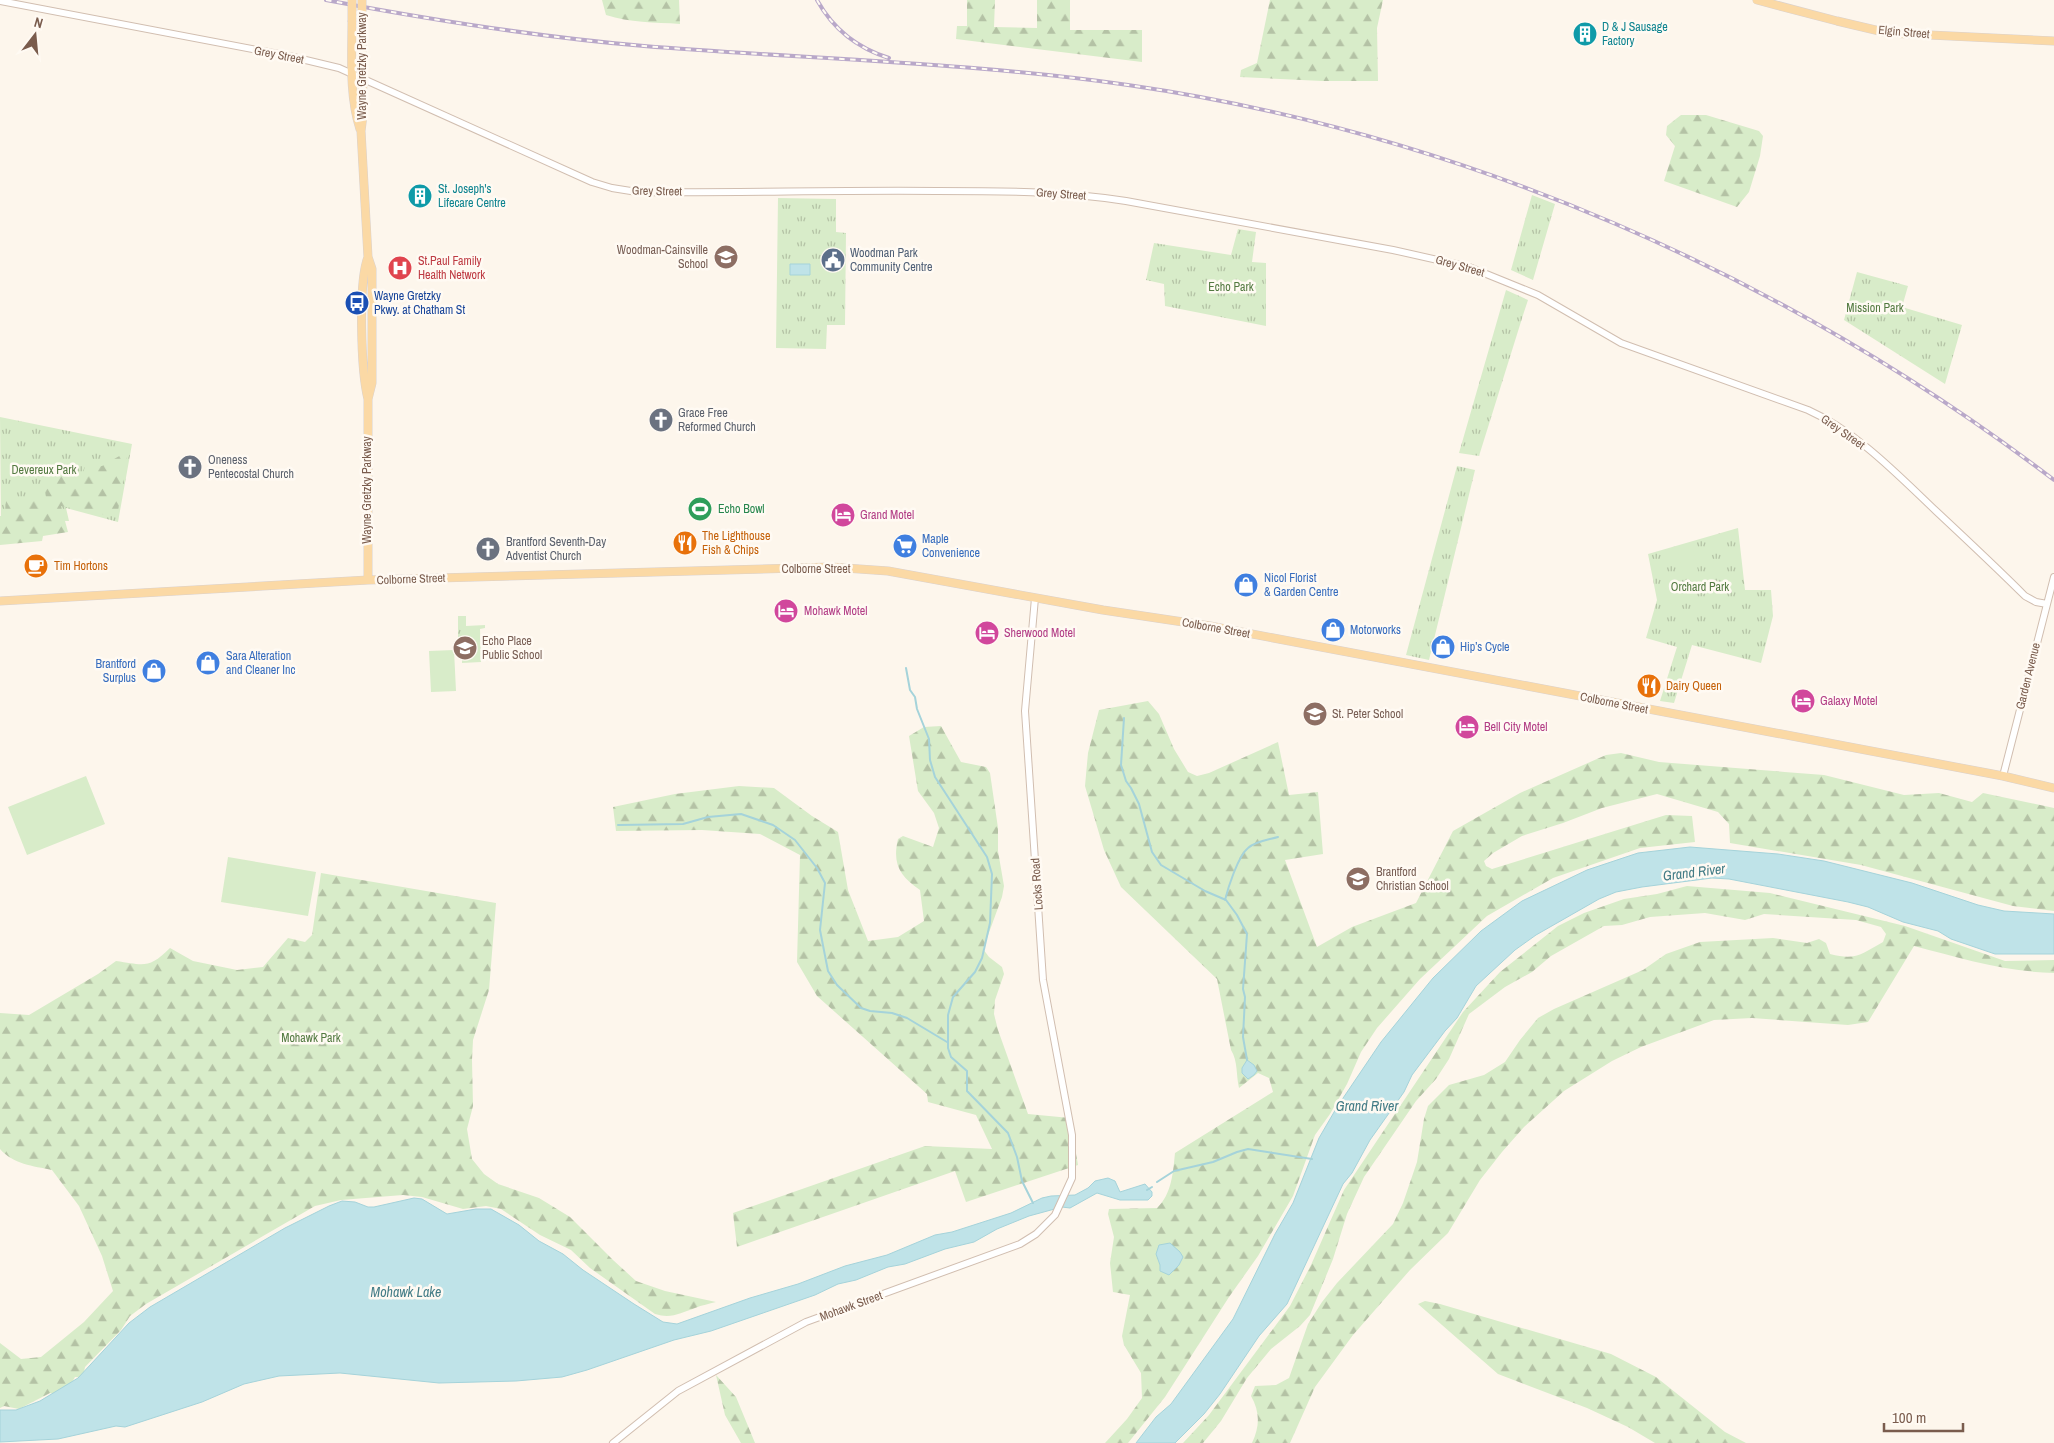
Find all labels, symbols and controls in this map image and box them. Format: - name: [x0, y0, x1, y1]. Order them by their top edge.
- north arrow: [10, 10, 60, 60]
- street label: Wayne Gretzky Parkway: [354, 12, 370, 120]
- text: N: [32, 13, 45, 32]
- place label: D & J Sausage Factory: [1602, 19, 1668, 49]
- building icon: D & J Sausage Factory: [1572, 21, 1598, 47]
- street label: Elgin Street: [1878, 22, 1931, 42]
- street label: Grey Street: [253, 42, 305, 68]
- place label: St. Joseph's Lifecare Centre: [438, 181, 506, 211]
- building icon: St. Joseph's Lifecare Centre: [407, 183, 433, 209]
- street label: Grey Street: [632, 183, 683, 199]
- street label: Grey Street: [1035, 184, 1087, 204]
- place label: Woodman-Cainsville School: [617, 242, 708, 272]
- school or university icon: Woodman-Cainsville School: [713, 244, 739, 270]
- place label: Woodman Park Community Centre: [850, 245, 933, 275]
- public building icon: Woodman Park Community Centre: [820, 247, 846, 273]
- street label: Grey Street: [1434, 251, 1487, 281]
- place label: St.Paul Family Health Network: [418, 253, 485, 283]
- hospital icon: St.Paul Family Health Network: [387, 255, 413, 281]
- park label: Echo Park: [1208, 279, 1254, 295]
- place label: Wayne Gretzky Pkwy. at Chatham St: [374, 288, 465, 318]
- bus stop icon: Wayne Gretzky Pkwy. at Chatham St: [344, 290, 370, 316]
- park label: Mission Park: [1846, 300, 1904, 316]
- place label: Grace Free Reformed Church: [678, 405, 756, 435]
- church icon: Grace Free Reformed Church: [648, 407, 674, 433]
- street label: Grey Street: [1818, 411, 1868, 453]
- street label: Wayne Gretzky Parkway: [359, 436, 375, 544]
- place label: Oneness Pentecostal Church: [208, 452, 294, 482]
- church icon: Oneness Pentecostal Church: [177, 454, 203, 480]
- park label: Devereux Park: [11, 462, 77, 478]
- sports icon: Echo Bowl: [687, 496, 713, 522]
- place label: Echo Bowl: [718, 501, 765, 517]
- hotel icon: Grand Motel: [830, 502, 856, 528]
- place label: Grand Motel: [860, 507, 914, 523]
- place label: The Lighthouse Fish & Chips: [702, 528, 770, 558]
- restaurant icon: The Lighthouse Fish & Chips: [672, 530, 698, 556]
- place label: Maple Convenience: [922, 531, 980, 561]
- supermarket icon: Maple Convenience: [892, 533, 918, 559]
- place label: Brantford Seventh-Day Adventist Church: [505, 534, 606, 564]
- church icon: Brantford Seventh-Day Adventist Church: [475, 536, 501, 562]
- cafe icon: Tim Hortons: [23, 553, 49, 579]
- place label: Tim Hortons: [54, 558, 108, 574]
- street label: Colborne Street: [782, 561, 851, 577]
- street label: Colborne Street: [376, 570, 446, 588]
- place label: Nicol Florist & Garden Centre: [1264, 570, 1338, 600]
- shop icon: Nicol Florist & Garden Centre: [1233, 572, 1259, 598]
- park label: Orchard Park: [1671, 579, 1729, 595]
- hotel icon: Mohawk Motel: [773, 598, 799, 624]
- place label: Mohawk Motel: [804, 603, 867, 619]
- street label: Colborne Street: [1181, 614, 1252, 642]
- shop icon: Motorworks: [1320, 617, 1346, 643]
- hotel icon: Sherwood Motel: [974, 620, 1000, 646]
- place label: Motorworks: [1350, 622, 1401, 638]
- place label: Sherwood Motel: [1004, 625, 1075, 641]
- place label: Echo Place Public School: [482, 633, 542, 663]
- shop icon: Hip’s Cycle: [1430, 634, 1456, 660]
- school or university icon: Echo Place Public School: [452, 635, 478, 661]
- place label: Hip’s Cycle: [1460, 639, 1510, 655]
- street label: Garden Avenue: [2012, 641, 2044, 711]
- place label: Sara Alteration and Cleaner Inc: [226, 648, 296, 678]
- shop icon: Sara Alteration and Cleaner Inc: [195, 650, 221, 676]
- place label: Brantford Surplus: [96, 656, 136, 686]
- shop icon: Brantford Surplus: [141, 658, 167, 684]
- restaurant icon: Dairy Queen: [1636, 673, 1662, 699]
- place label: Dairy Queen: [1666, 678, 1722, 694]
- hotel icon: Galaxy Motel: [1790, 688, 1816, 714]
- street label: Colborne Street: [1579, 689, 1650, 717]
- place label: Galaxy Motel: [1820, 693, 1877, 709]
- school or university icon: St. Peter School: [1302, 701, 1328, 727]
- place label: St. Peter School: [1332, 706, 1403, 722]
- hotel icon: Bell City Motel: [1454, 714, 1480, 740]
- place label: Bell City Motel: [1484, 719, 1547, 735]
- street label: Locks Road: [1027, 858, 1047, 910]
- water label: Grand River: [1662, 859, 1727, 885]
- place label: Brantford Christian School: [1376, 864, 1449, 894]
- school or university icon: Brantford Christian School: [1345, 866, 1371, 892]
- park label: Mohawk Park: [281, 1030, 341, 1046]
- water label: Grand River: [1336, 1097, 1399, 1115]
- water label: Mohawk Lake: [371, 1283, 441, 1301]
- street label: Mohawk Street: [817, 1287, 885, 1325]
- scale bar: [1884, 1400, 1963, 1432]
- text: 100 m: [1892, 1407, 1926, 1428]

